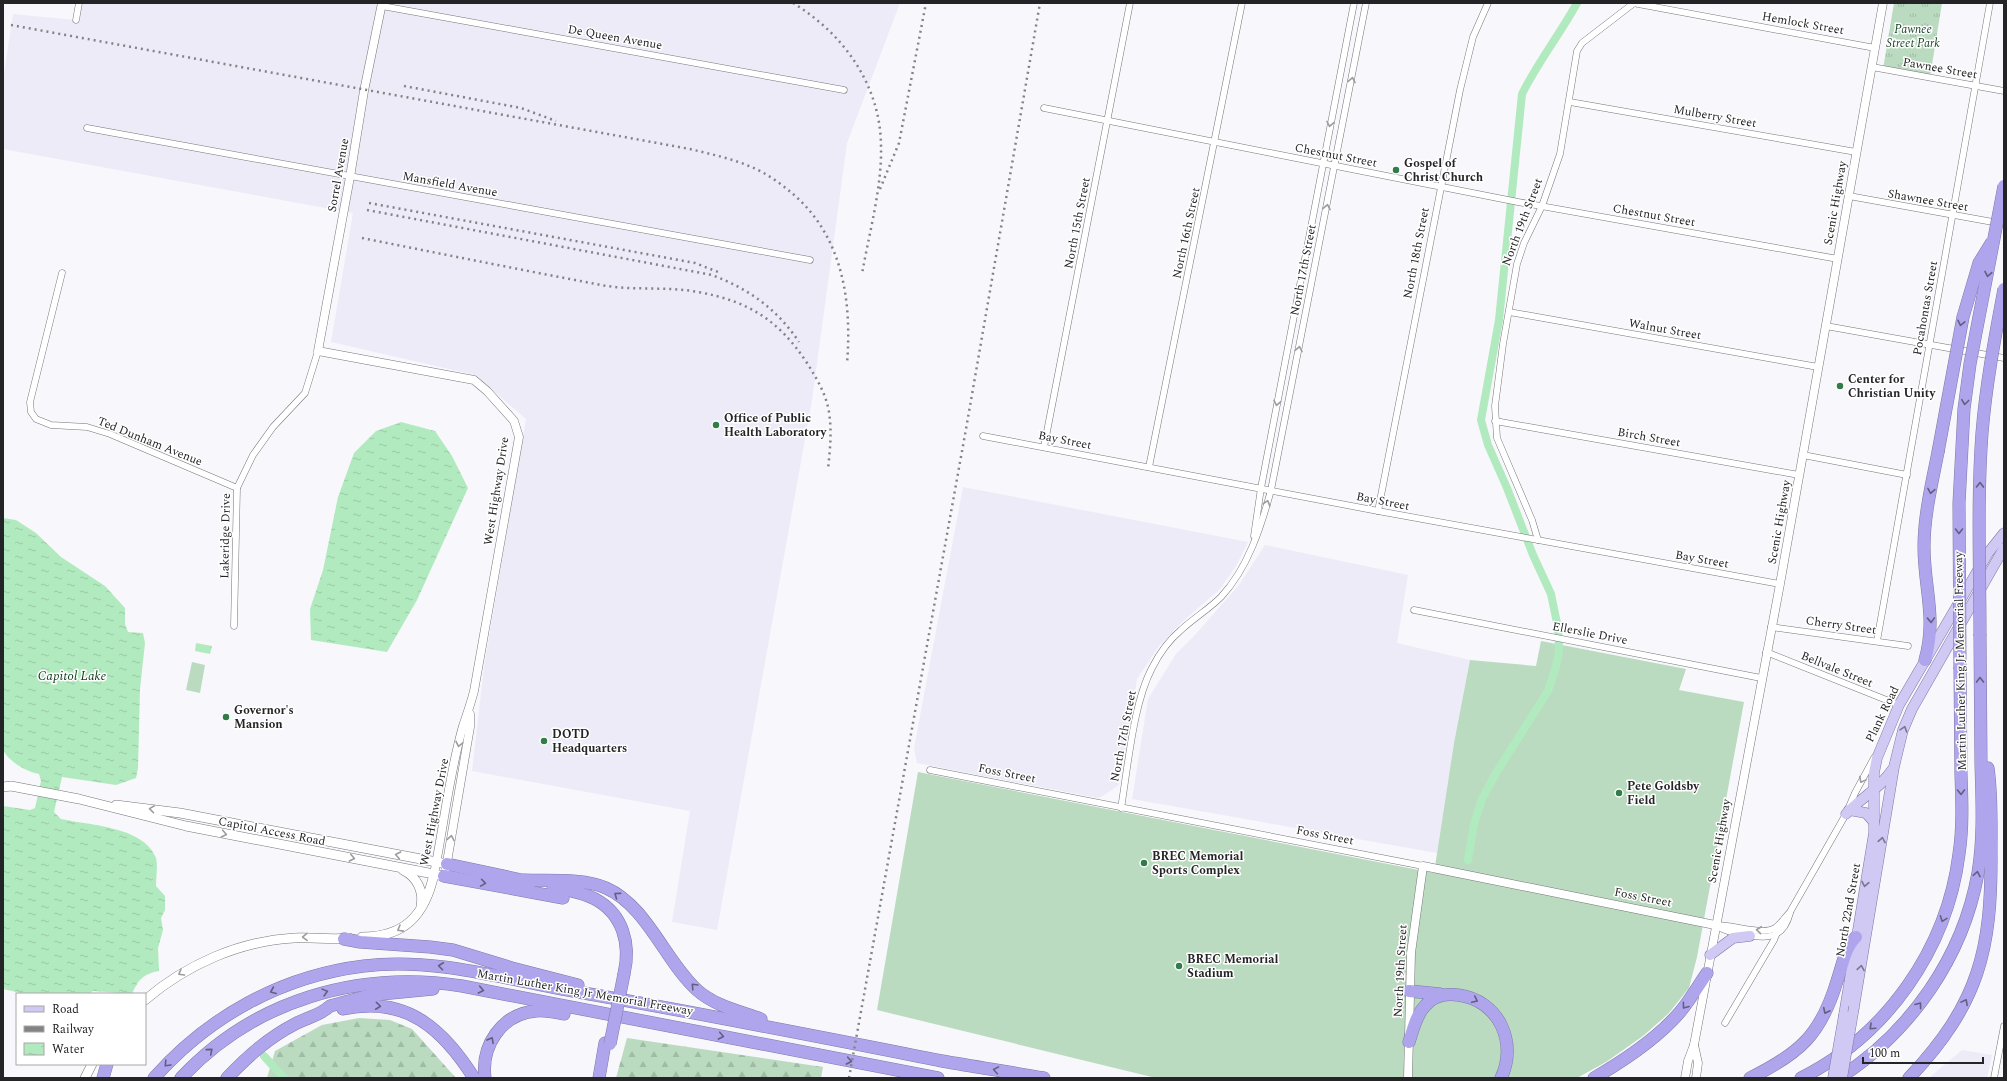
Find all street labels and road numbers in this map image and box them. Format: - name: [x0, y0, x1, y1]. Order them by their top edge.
- street label: Hemlock Street: [1760, 7, 1845, 40]
- street label: De Queen Avenue: [566, 20, 664, 55]
- street label: Pawnee Street: [1901, 53, 1979, 84]
- street label: Mulberry Street: [1672, 100, 1758, 133]
- street label: Sorrel Avenue: [323, 137, 354, 213]
- street label: Chestnut Street: [1293, 138, 1379, 173]
- street label: Scenic Highway: [1819, 158, 1852, 247]
- street label: Mansfield Avenue: [401, 167, 499, 202]
- street label: North 19th Street: [1497, 175, 1548, 269]
- street label: North 15th Street: [1059, 176, 1096, 270]
- street label: Shawnee Street: [1886, 184, 1970, 217]
- street label: North 16th Street: [1168, 186, 1205, 280]
- street label: Chestnut Street: [1611, 199, 1697, 232]
- street label: North 18th Street: [1398, 206, 1435, 300]
- street label: North 17th Street: [1285, 223, 1322, 317]
- street label: Pocahontas Street: [1908, 259, 1943, 357]
- street label: Walnut Street: [1627, 314, 1703, 345]
- street label: Ted Dunham Avenue: [94, 412, 205, 471]
- street label: Birch Street: [1616, 423, 1682, 452]
- street label: Bay Street: [1037, 426, 1093, 455]
- street label: West Highway Drive: [479, 435, 514, 547]
- street label: Scenic Highway: [1763, 477, 1796, 566]
- street label: Bay Street: [1355, 487, 1411, 516]
- street label: Lakeridge Drive: [215, 493, 236, 579]
- street label: Bay Street: [1674, 545, 1730, 574]
- street label: Martin Luther King Jr Memorial Freeway: [1949, 550, 1972, 771]
- street label: Cherry Street: [1804, 611, 1878, 640]
- street label: Ellerslie Drive: [1551, 617, 1629, 650]
- street label: Bellvale Street: [1798, 646, 1876, 693]
- street label: Plank Road: [1861, 682, 1904, 746]
- street label: North 17th Street: [1105, 689, 1142, 783]
- street label: West Highway Drive: [415, 756, 454, 868]
- street label: Foss Street: [977, 759, 1037, 788]
- street label: Scenic Highway: [1703, 796, 1736, 885]
- street label: Capitol Access Road: [217, 812, 327, 851]
- street label: Foss Street: [1295, 821, 1355, 850]
- street label: North 22nd Street: [1831, 862, 1866, 959]
- street label: Foss Street: [1613, 883, 1673, 912]
- street label: North 19th Street: [1389, 924, 1412, 1018]
- street label: Martin Luther King Jr Memorial Freeway: [475, 964, 696, 1021]

